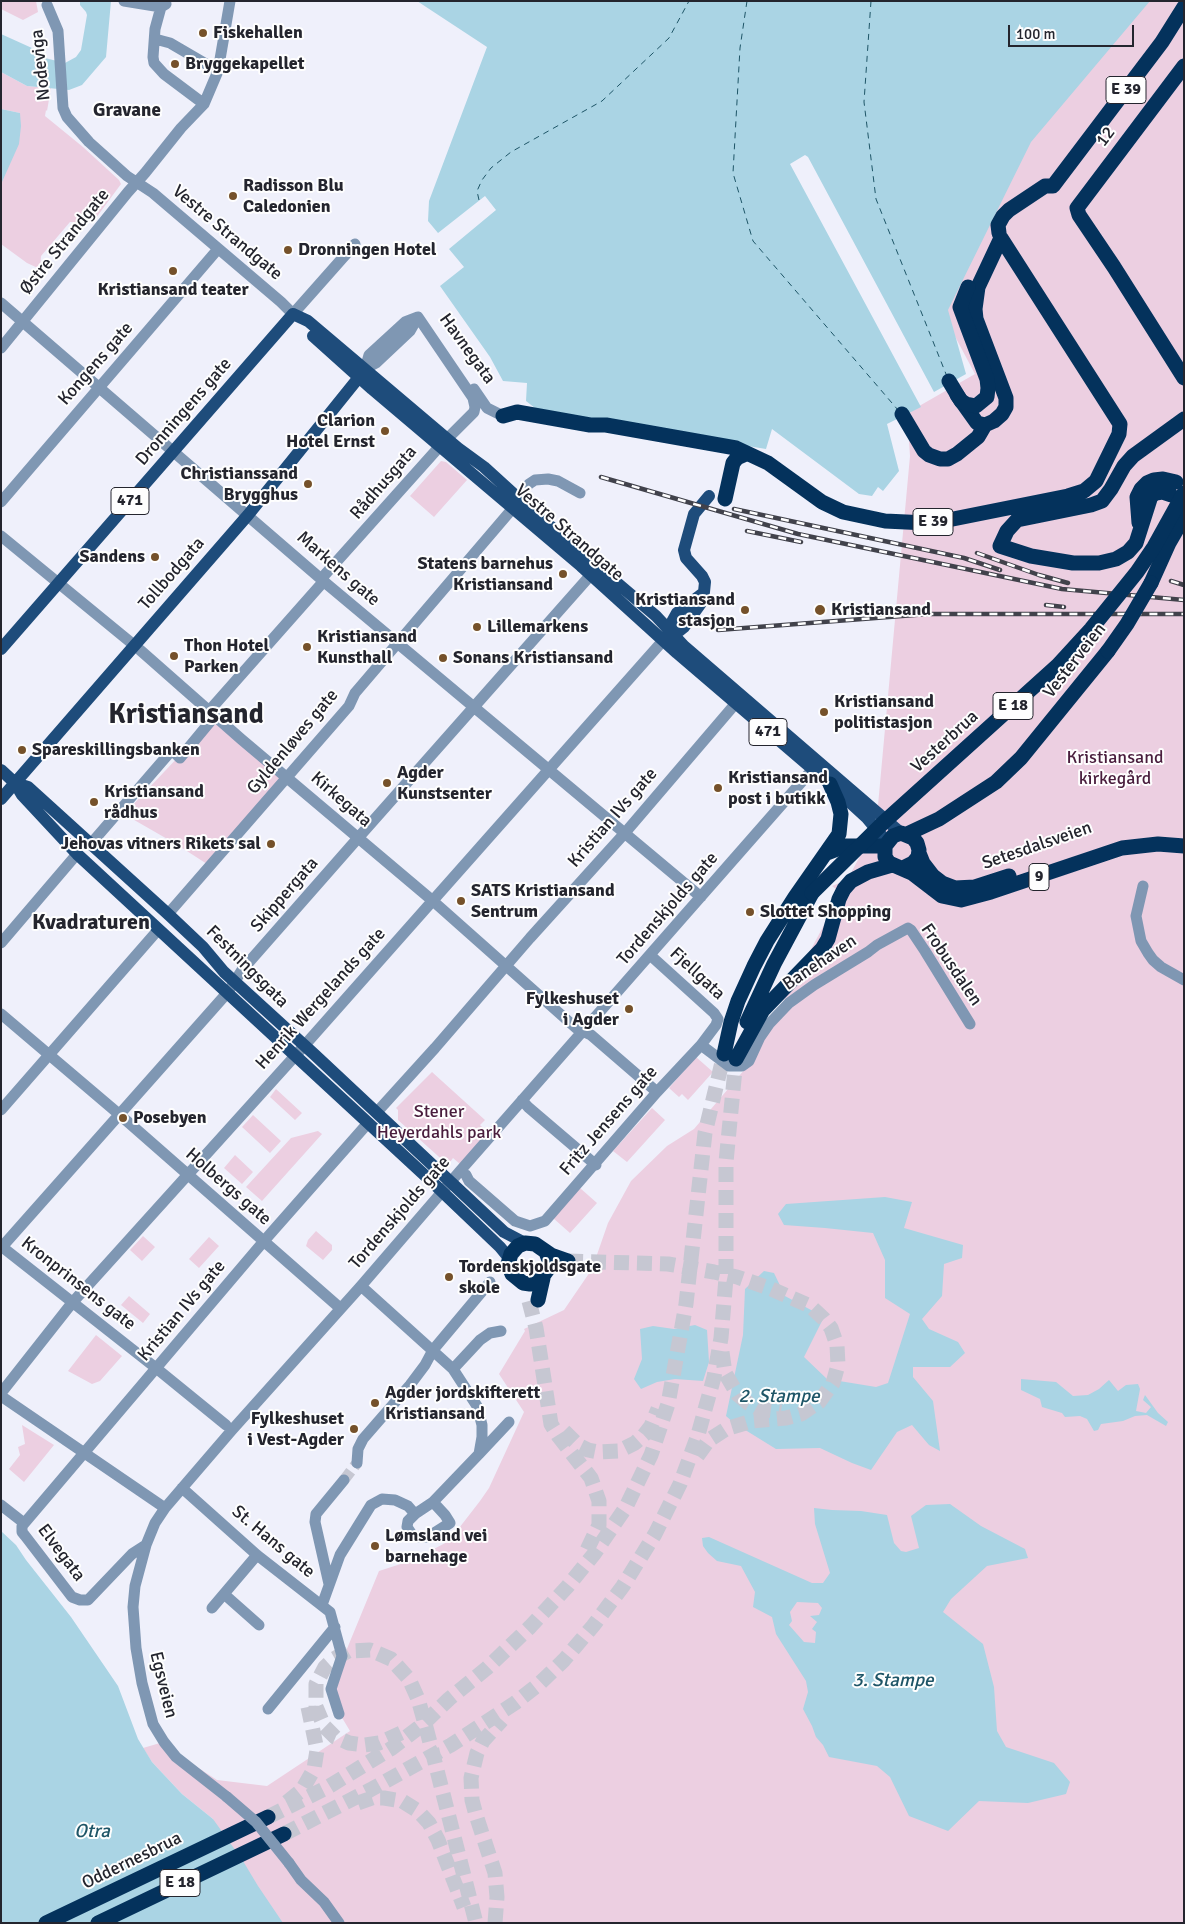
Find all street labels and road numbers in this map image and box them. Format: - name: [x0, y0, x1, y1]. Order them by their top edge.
- street label: Nodeviga: [27, 28, 55, 102]
- road number: E 39: [1106, 76, 1146, 104]
- street label: 12: [1092, 123, 1120, 151]
- street label: Vestre Strandgate: [168, 181, 286, 285]
- street label: Østre Strandgate: [16, 185, 114, 299]
- street label: Havnegata: [434, 310, 500, 388]
- street label: Kongens gate: [54, 318, 138, 410]
- street label: Dronningens gate: [131, 354, 237, 470]
- street label: Rådhusgata: [346, 442, 422, 524]
- street label: Vestre Strandgate: [510, 480, 628, 586]
- road number: 471: [111, 488, 149, 514]
- road number: E 39: [913, 508, 953, 536]
- street label: Markens gate: [292, 527, 384, 611]
- street label: Tollbodgata: [135, 533, 209, 615]
- street label: Vesterveien: [1039, 619, 1111, 703]
- street label: Gyldenløves gate: [243, 685, 343, 799]
- road number: E 18: [993, 692, 1033, 719]
- street label: Vesterbrua: [907, 706, 983, 778]
- road number: 471: [749, 719, 787, 746]
- street label: Kristian IVs gate: [564, 764, 662, 872]
- street label: Kirkegata: [306, 768, 376, 832]
- street label: Setesdalsveien: [979, 817, 1095, 875]
- street label: Tordenskjolds gate: [613, 848, 723, 970]
- street label: Skippergata: [247, 853, 323, 937]
- road number: 9: [1029, 864, 1049, 890]
- street label: Frobusdalen: [916, 920, 986, 1010]
- street label: Festningsgata: [201, 921, 293, 1013]
- street label: Henrik Wergelands gate: [252, 924, 390, 1074]
- street label: Banehaven: [779, 930, 861, 996]
- street label: Fjellgata: [665, 943, 729, 1005]
- street label: Fritz Jensens gate: [555, 1062, 663, 1180]
- street label: Holbergs gate: [181, 1144, 275, 1230]
- street label: Tordenskjolds gate: [345, 1152, 455, 1274]
- street label: Kronprinsens gate: [16, 1233, 140, 1335]
- street label: Kristian IVs gate: [134, 1256, 230, 1366]
- street label: St. Hans gate: [227, 1501, 319, 1583]
- street label: Elvegata: [32, 1520, 90, 1586]
- street label: Egsveien: [144, 1649, 182, 1721]
- street label: Oddernesbrua: [79, 1828, 185, 1894]
- road number: E 18: [160, 1870, 200, 1896]

